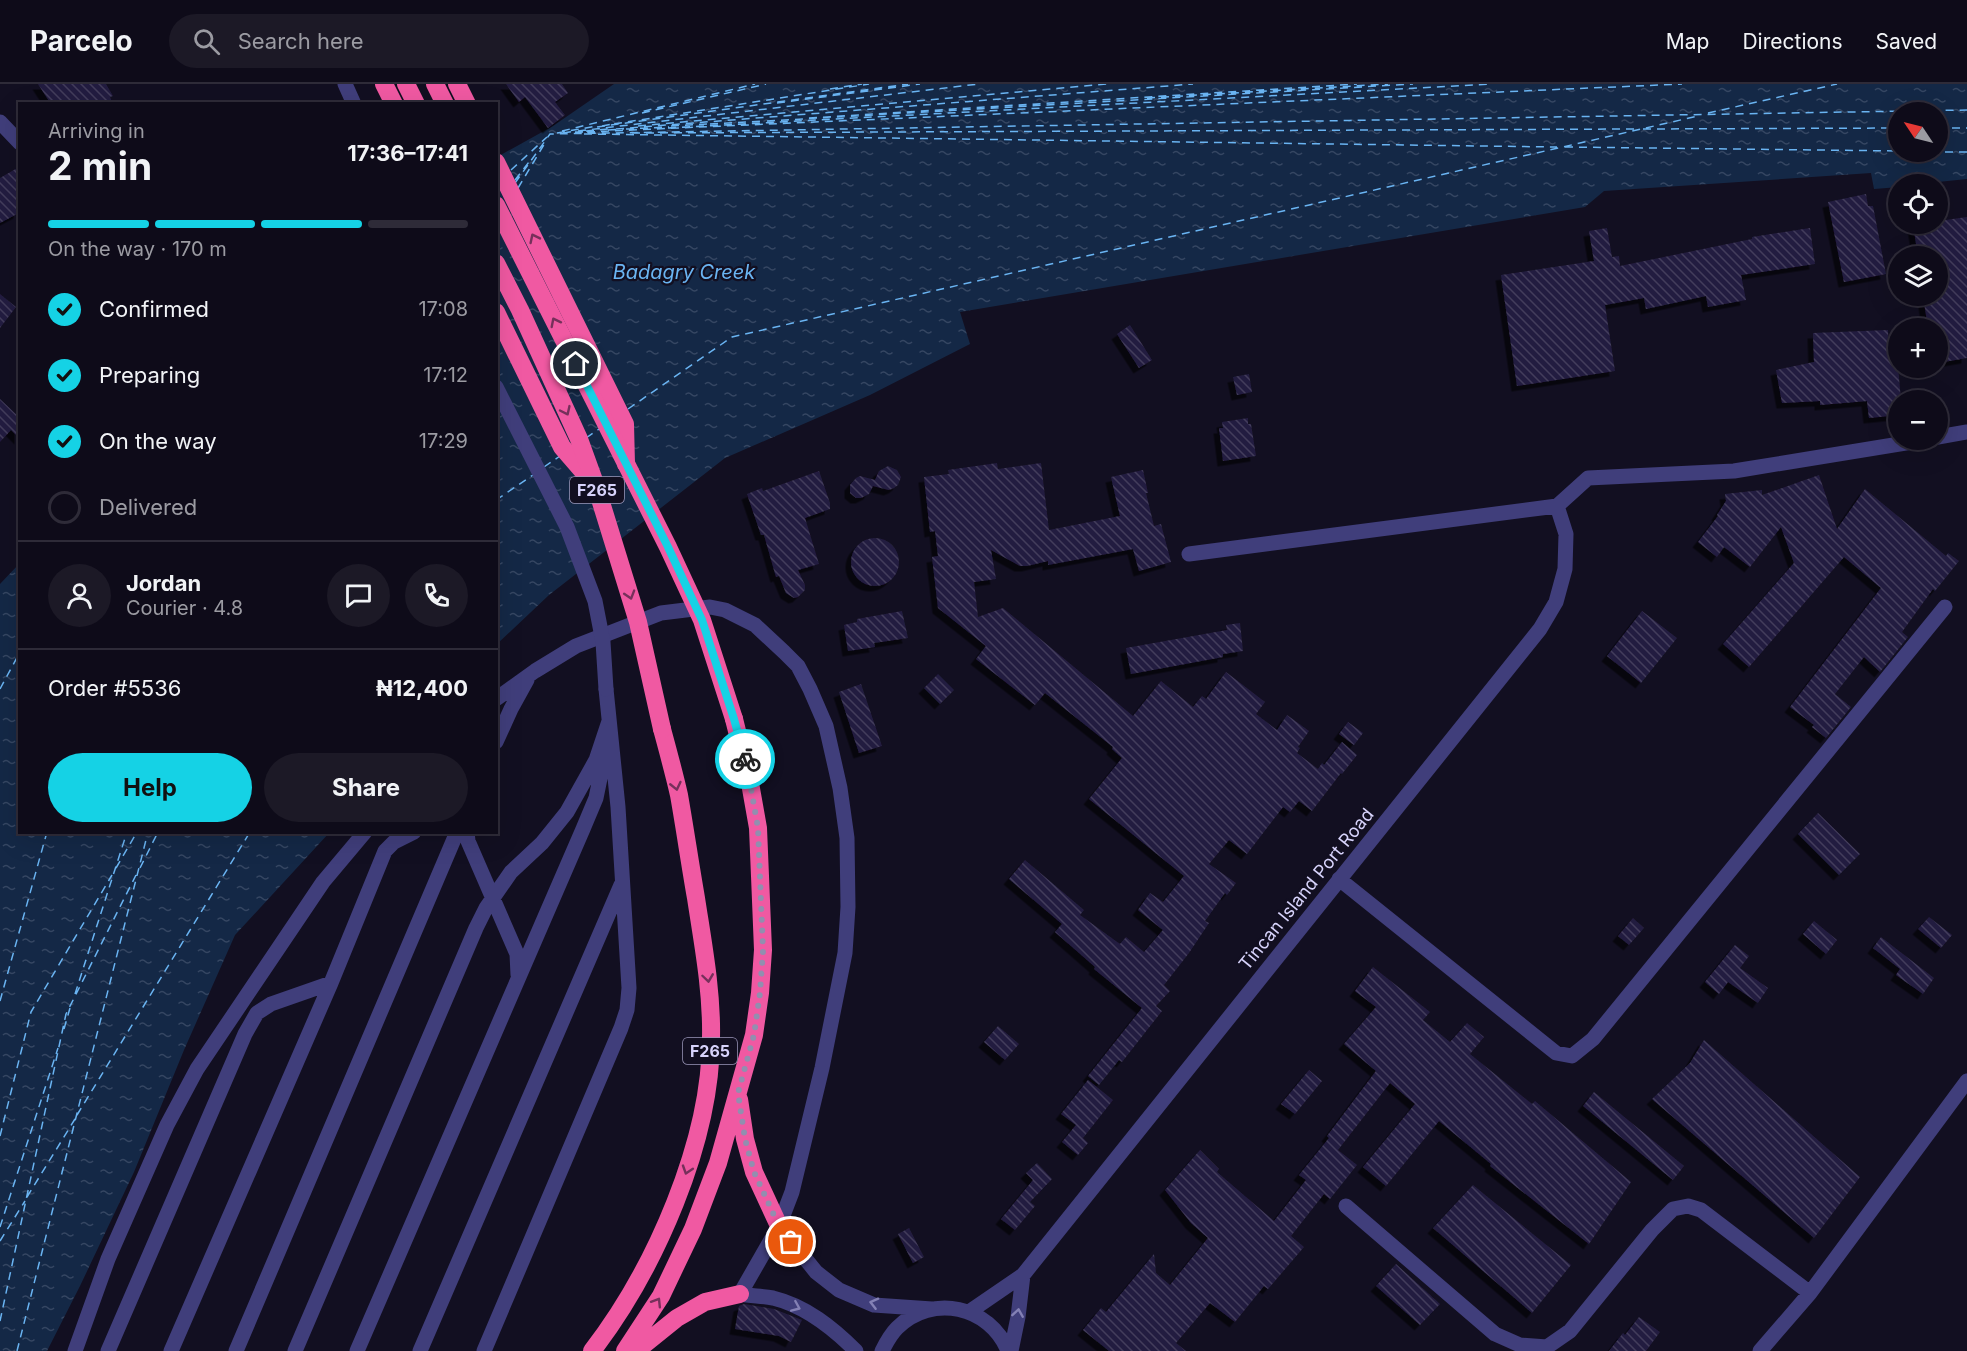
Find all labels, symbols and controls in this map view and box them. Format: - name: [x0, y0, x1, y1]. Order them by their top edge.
- search box: [169, 14, 589, 68]
- text: Parcelo: [30, 24, 133, 58]
- icon: search: [190, 25, 223, 58]
- text: Search here: [238, 28, 363, 54]
- text: Map: [1666, 29, 1709, 54]
- text: Directions: [1742, 29, 1843, 54]
- text: Saved: [1876, 29, 1937, 54]
- north arrow: [1888, 102, 1948, 162]
- map controls: [1888, 102, 1948, 450]
- text: Arriving in: [48, 119, 145, 143]
- text: 17:36–17:41: [347, 140, 468, 166]
- text: 2 min: [48, 142, 152, 189]
- button: locate: [1888, 174, 1948, 234]
- one-way arrow: [529, 233, 541, 244]
- text: On the way · 170 m: [48, 237, 227, 261]
- button: layers: [1888, 246, 1948, 306]
- water label: Badagry Creek: [613, 260, 756, 284]
- icon: check: [48, 293, 81, 326]
- text: Confirmed: [99, 296, 209, 322]
- text: 17:08: [418, 297, 468, 321]
- one-way arrow: [551, 318, 563, 329]
- button: +: [1888, 318, 1948, 378]
- pin: [550, 338, 601, 389]
- icon: home: [559, 347, 592, 380]
- icon: check: [48, 359, 81, 392]
- text: Preparing: [99, 362, 200, 388]
- text: 17:12: [423, 363, 468, 387]
- button: −: [1888, 390, 1948, 450]
- one-way arrow: [559, 405, 571, 416]
- icon: check: [48, 425, 81, 458]
- text: On the way: [99, 428, 217, 454]
- text: 17:29: [419, 429, 468, 453]
- road number: F265: [570, 477, 624, 503]
- text: Delivered: [99, 494, 197, 520]
- button: person: [48, 564, 111, 627]
- button: chat: [327, 564, 390, 627]
- button: phone: [405, 564, 468, 627]
- text: Jordan: [126, 570, 201, 596]
- one-way arrow: [623, 589, 635, 600]
- text: Courier · 4.8: [126, 596, 243, 620]
- text: Order #5536: [48, 675, 181, 701]
- text: ₦12,400: [376, 675, 468, 701]
- courier: [715, 729, 775, 789]
- icon: bike: [729, 743, 762, 776]
- button: Help: [48, 753, 252, 822]
- button: Share: [264, 753, 468, 822]
- one-way arrow: [669, 781, 682, 791]
- street label: Tincan Island Port Road: [1234, 804, 1378, 974]
- one-way arrow: [701, 974, 713, 983]
- road number: F265: [683, 1038, 737, 1064]
- one-way arrow: [682, 1164, 695, 1175]
- pin: [765, 1216, 816, 1267]
- icon: bag: [774, 1225, 807, 1258]
- one-way arrow: [649, 1298, 661, 1308]
- one-way arrow: [869, 1298, 879, 1311]
- one-way arrow: [790, 1300, 801, 1312]
- one-way arrow: [1012, 1308, 1024, 1318]

